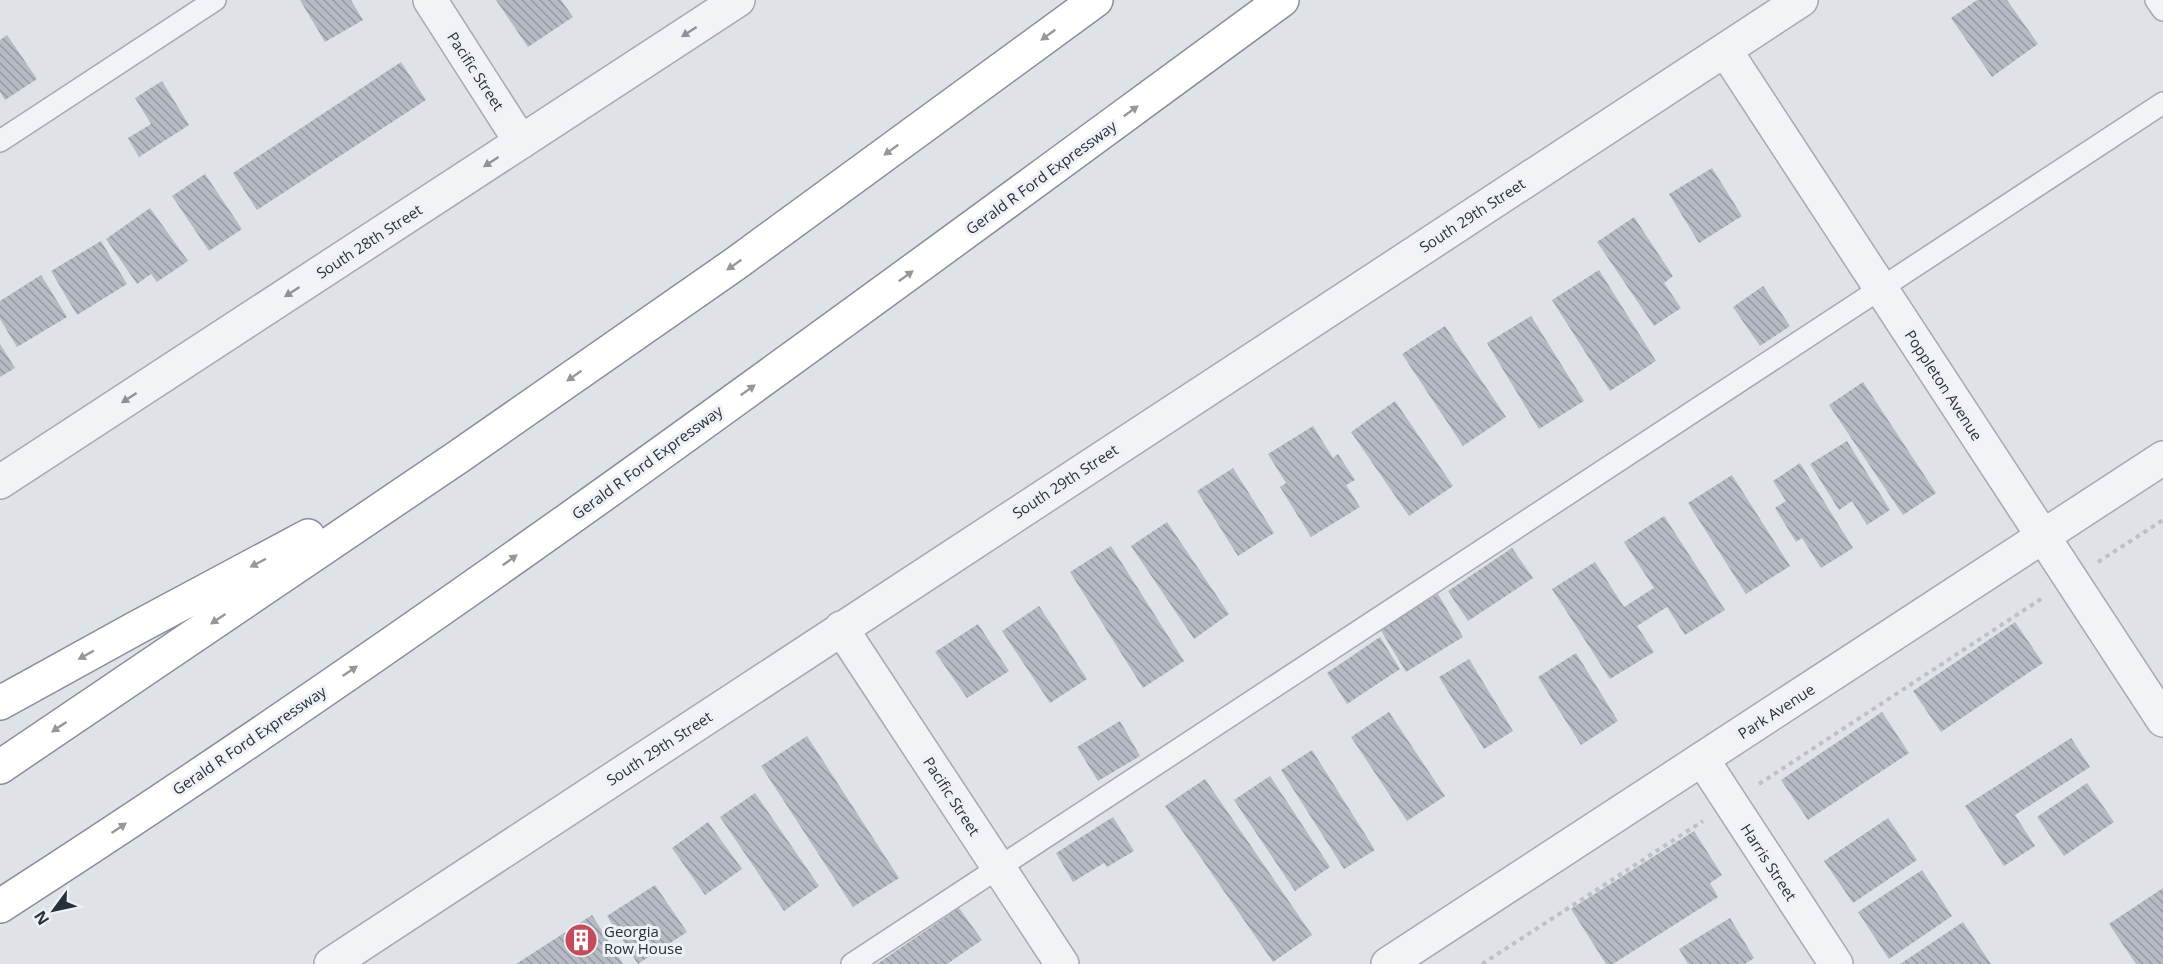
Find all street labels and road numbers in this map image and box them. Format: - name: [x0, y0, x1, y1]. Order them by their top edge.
- street label: Pacific Street: [443, 28, 509, 114]
- street label: Gerald R Ford Expressway: [962, 115, 1121, 238]
- street label: South 29th Street: [1415, 173, 1529, 257]
- street label: South 28th Street: [312, 199, 426, 283]
- street label: Poppleton Avenue: [1901, 326, 1987, 444]
- street label: Gerald R Ford Expressway: [568, 400, 727, 523]
- street label: South 29th Street: [1008, 439, 1122, 523]
- street label: Park Avenue: [1734, 679, 1818, 743]
- street label: Gerald R Ford Expressway: [168, 681, 330, 799]
- street label: South 29th Street: [602, 706, 716, 790]
- street label: Pacific Street: [919, 753, 985, 839]
- street label: Harris Street: [1737, 819, 1801, 905]

